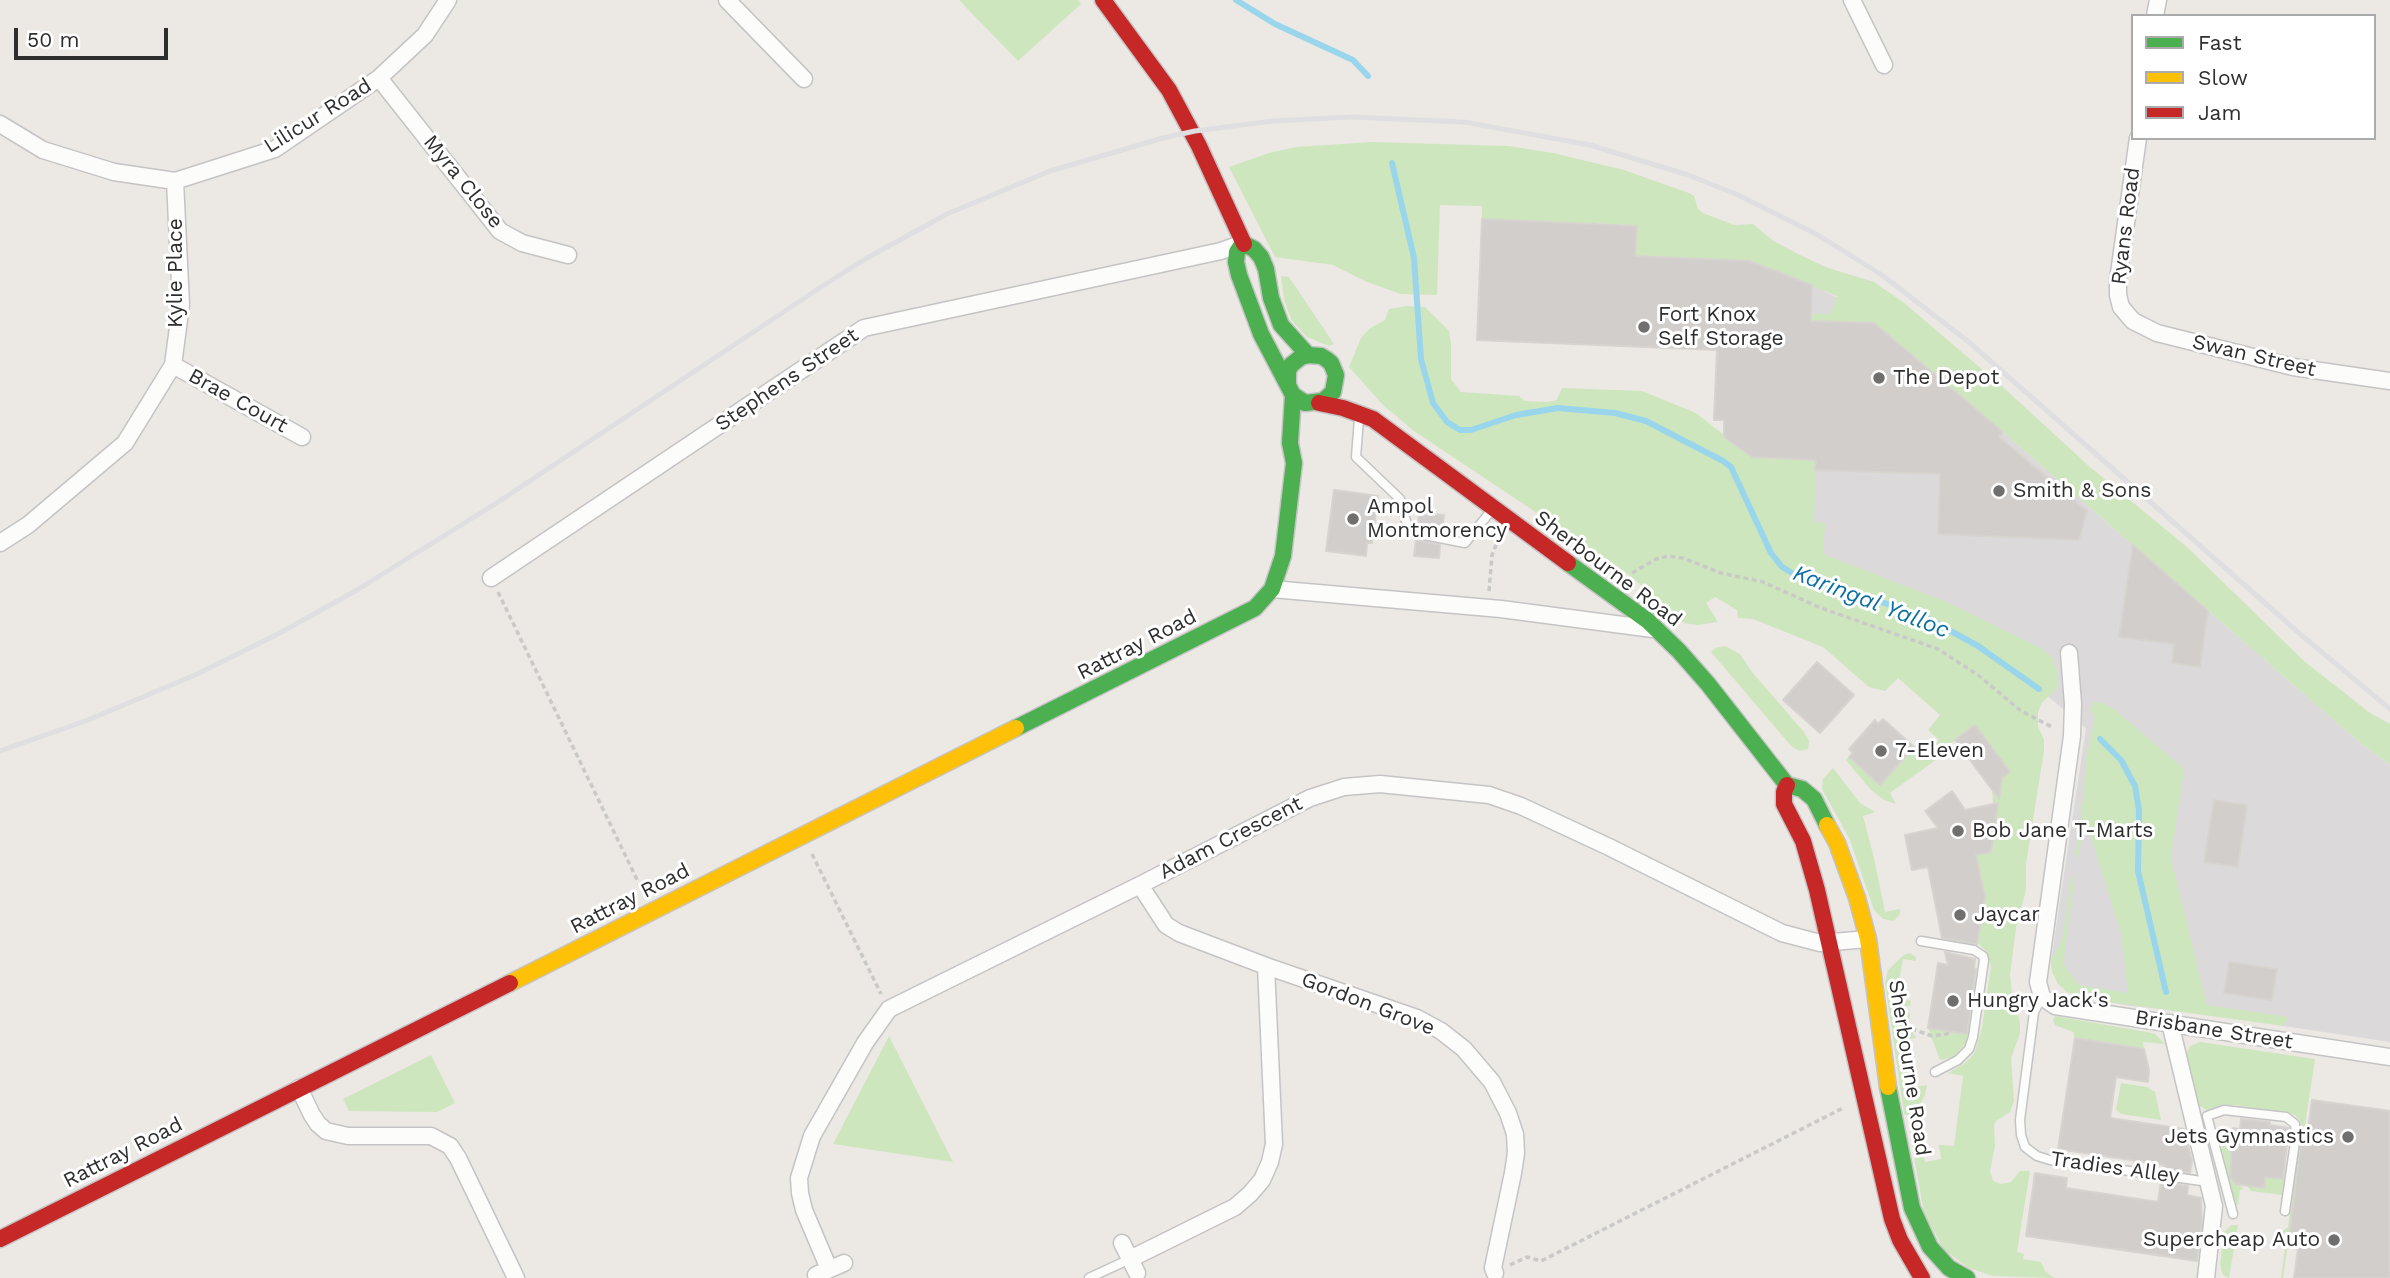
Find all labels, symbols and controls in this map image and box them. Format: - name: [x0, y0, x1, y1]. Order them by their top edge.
- scale bar: [18, 14, 172, 58]
- legend: [2131, 14, 2376, 140]
- text: 50 m: [27, 27, 79, 52]
- text: Fast: [2198, 30, 2242, 55]
- text: Slow: [2198, 65, 2248, 90]
- street label: Lilicur Road: [260, 73, 376, 159]
- text: Jam: [2198, 100, 2241, 125]
- street label: Myra Close: [418, 130, 508, 234]
- street label: Ryans Road: [2106, 166, 2146, 286]
- street label: Kylie Place: [163, 218, 189, 328]
- place label: Fort Knox Self Storage: [1658, 302, 1784, 352]
- marker: Fort Knox Self Storage: [1636, 319, 1652, 335]
- street label: Stephens Street: [711, 323, 863, 437]
- street label: Swan Street: [2190, 330, 2318, 382]
- street label: Brae Court: [184, 363, 292, 439]
- place label: The Depot: [1893, 365, 1999, 391]
- marker: The Depot: [1871, 370, 1887, 386]
- place label: Smith & Sons: [2013, 478, 2151, 504]
- marker: Smith & Sons: [1991, 483, 2007, 499]
- place label: Ampol Montmorency: [1367, 494, 1507, 544]
- street label: Sherbourne Road: [1529, 505, 1687, 633]
- marker: Ampol Montmorency: [1345, 511, 1361, 527]
- water label: Karingal Yalloc: [1789, 560, 1953, 644]
- street label: Rattray Road: [1073, 604, 1201, 686]
- place label: 7-Eleven: [1895, 738, 1984, 764]
- marker: 7-Eleven: [1873, 743, 1889, 759]
- street label: Adam Crescent: [1155, 791, 1307, 885]
- place label: Bob Jane T-Marts: [1972, 818, 2153, 844]
- marker: Bob Jane T-Marts: [1950, 823, 1966, 839]
- street label: Rattray Road: [566, 858, 694, 940]
- place label: Jaycar: [1974, 902, 2040, 928]
- marker: Jaycar: [1952, 907, 1968, 923]
- street label: Gordon Grove: [1298, 967, 1438, 1041]
- street label: Sherbourne Road: [1883, 978, 1935, 1158]
- place label: Hungry Jack's: [1967, 988, 2109, 1014]
- marker: Hungry Jack's: [1945, 993, 1961, 1009]
- street label: Brisbane Street: [2133, 1005, 2295, 1055]
- street label: Rattray Road: [59, 1112, 187, 1194]
- place label: Jets Gymnastics: [2164, 1124, 2334, 1150]
- marker: Jets Gymnastics: [2340, 1129, 2356, 1145]
- street label: Tradies Alley: [2049, 1147, 2181, 1189]
- place label: Supercheap Auto: [2143, 1227, 2320, 1253]
- marker: Supercheap Auto: [2326, 1232, 2342, 1248]

